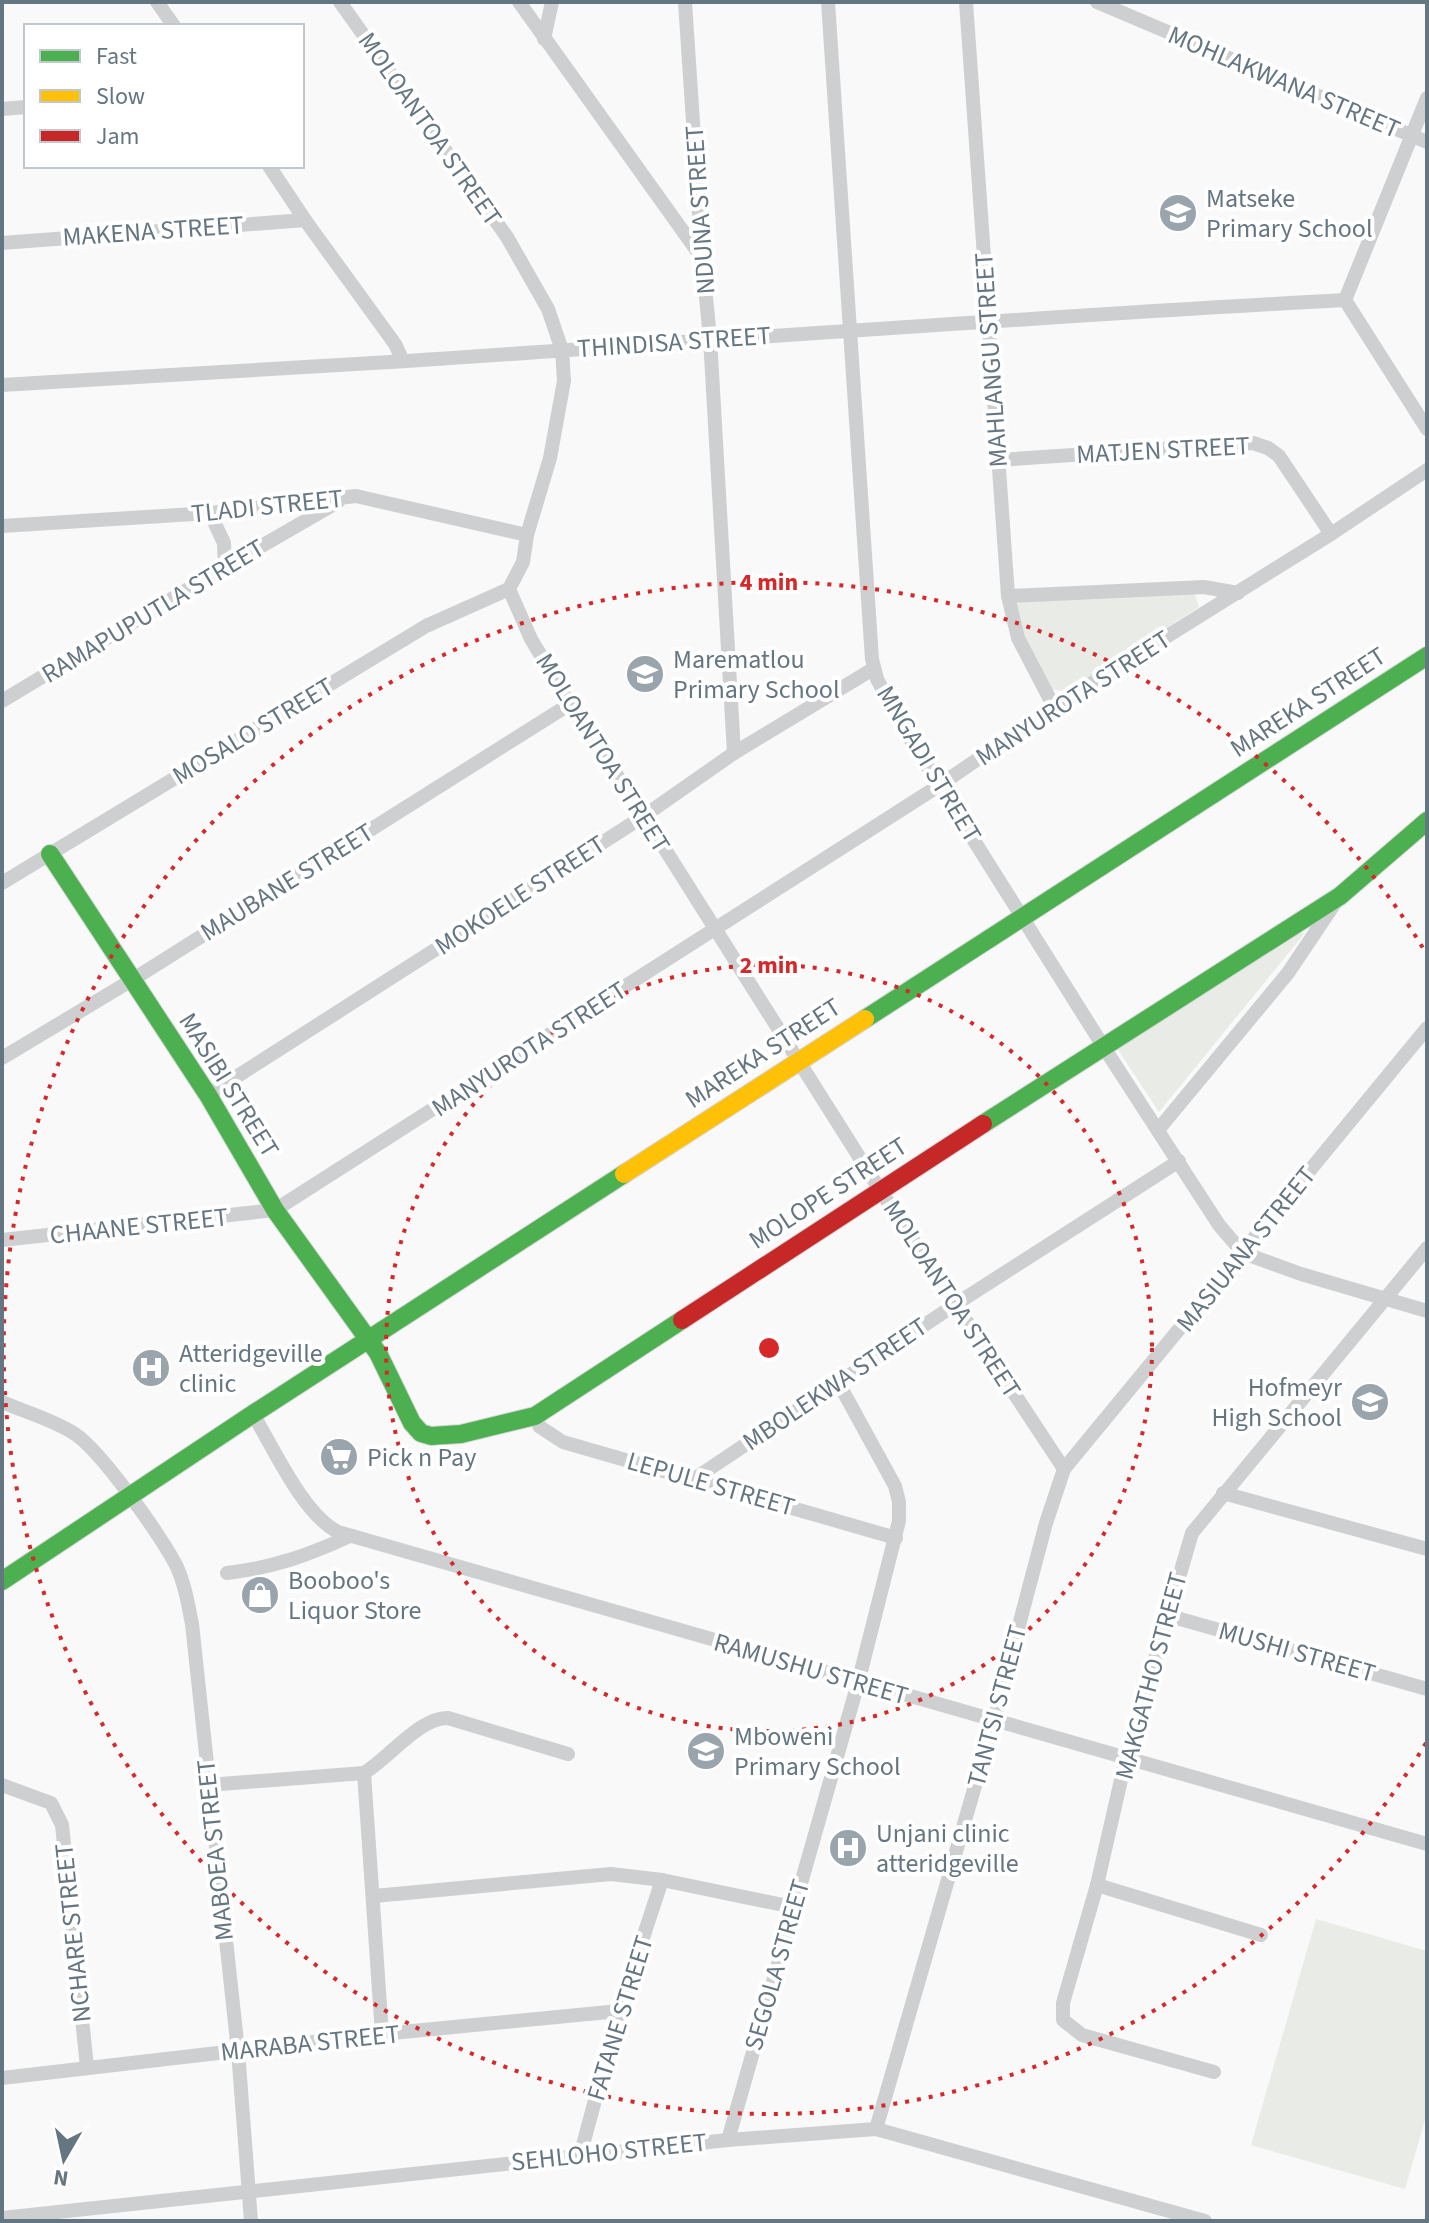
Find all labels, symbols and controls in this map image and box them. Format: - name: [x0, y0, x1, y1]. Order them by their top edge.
- street label: MOHLAKWANA STREET: [1162, 16, 1406, 148]
- legend: [24, 24, 304, 168]
- street label: MOLOANTOA STREET: [349, 25, 511, 234]
- text: Fast: [96, 39, 137, 74]
- text: Slow: [96, 79, 145, 114]
- text: Jam: [96, 119, 140, 154]
- street label: NDUNA STREET: [676, 124, 724, 296]
- place label: Matseke Primary School: [1206, 180, 1373, 247]
- school or university icon: Matseke Primary School: [1157, 192, 1199, 234]
- street label: MAKENA STREET: [61, 206, 245, 256]
- street label: MAHLANGU STREET: [965, 251, 1017, 469]
- street label: THINDISA STREET: [576, 317, 772, 367]
- street label: MATJEN STREET: [1075, 427, 1251, 473]
- street label: TLADI STREET: [189, 480, 345, 532]
- street label: RAMAPUPUTLA STREET: [35, 530, 272, 692]
- text: 4 min: [740, 565, 798, 600]
- street label: MANYUROTA STREET: [968, 621, 1178, 775]
- street label: MAREKA STREET: [1223, 638, 1393, 766]
- place label: Marematlou Primary School: [673, 641, 840, 708]
- street label: MOLOANTOA STREET: [527, 646, 679, 860]
- school or university icon: Marematlou Primary School: [624, 653, 666, 695]
- street label: MOSALO STREET: [165, 668, 341, 794]
- street label: MNGADI STREET: [867, 678, 991, 850]
- street label: MAUBANE STREET: [193, 814, 381, 950]
- street label: MOKOELE STREET: [427, 826, 613, 964]
- text: 2 min: [740, 948, 798, 983]
- street label: MANYUROTA STREET: [424, 972, 634, 1126]
- street label: MAREKA STREET: [678, 989, 848, 1117]
- street label: MASIBI STREET: [170, 1005, 288, 1165]
- street label: MOLOPE STREET: [741, 1128, 915, 1258]
- street label: MASIUANA STREET: [1168, 1158, 1325, 1340]
- street label: MOLOANTOA STREET: [874, 1193, 1030, 1405]
- street label: CHAANE STREET: [48, 1198, 230, 1254]
- street label: MBOLEKWA STREET: [735, 1308, 935, 1460]
- centre of rings: [755, 1334, 783, 1362]
- place label: Atteridgeville clinic: [179, 1335, 323, 1402]
- hospital icon: Atteridgeville clinic: [130, 1347, 172, 1389]
- place label: Hofmeyr High School: [1212, 1369, 1343, 1436]
- school or university icon: Hofmeyr High School: [1349, 1381, 1391, 1423]
- supermarket icon: Pick n Pay: [318, 1436, 360, 1478]
- place label: Pick n Pay: [367, 1439, 476, 1476]
- street label: LEPULE STREET: [623, 1442, 799, 1526]
- place label: Booboo's Liquor Store: [288, 1562, 421, 1629]
- street label: MAKGATHO STREET: [1106, 1568, 1196, 1784]
- shop icon: Booboo's Liquor Store: [239, 1574, 281, 1616]
- street label: MUSHI STREET: [1214, 1612, 1380, 1692]
- street label: TANTSI STREET: [958, 1621, 1036, 1791]
- street label: RAMUSHU STREET: [710, 1624, 913, 1714]
- place label: Mboweni Primary School: [734, 1718, 901, 1785]
- school or university icon: Mboweni Primary School: [685, 1730, 727, 1772]
- street label: MABOEA STREET: [187, 1757, 243, 1942]
- place label: Unjani clinic atteridgeville: [876, 1815, 1019, 1882]
- hospital icon: Unjani clinic atteridgeville: [827, 1827, 869, 1869]
- street label: NCHARE STREET: [45, 1842, 101, 2024]
- street label: SEGOLA STREET: [735, 1875, 819, 2055]
- street label: FATANE STREET: [577, 1931, 663, 2105]
- street label: MARABA STREET: [219, 2015, 401, 2071]
- north arrow: [24, 2119, 104, 2199]
- street label: SEHLOHO STREET: [509, 2123, 709, 2181]
- text: N: [51, 2161, 71, 2195]

